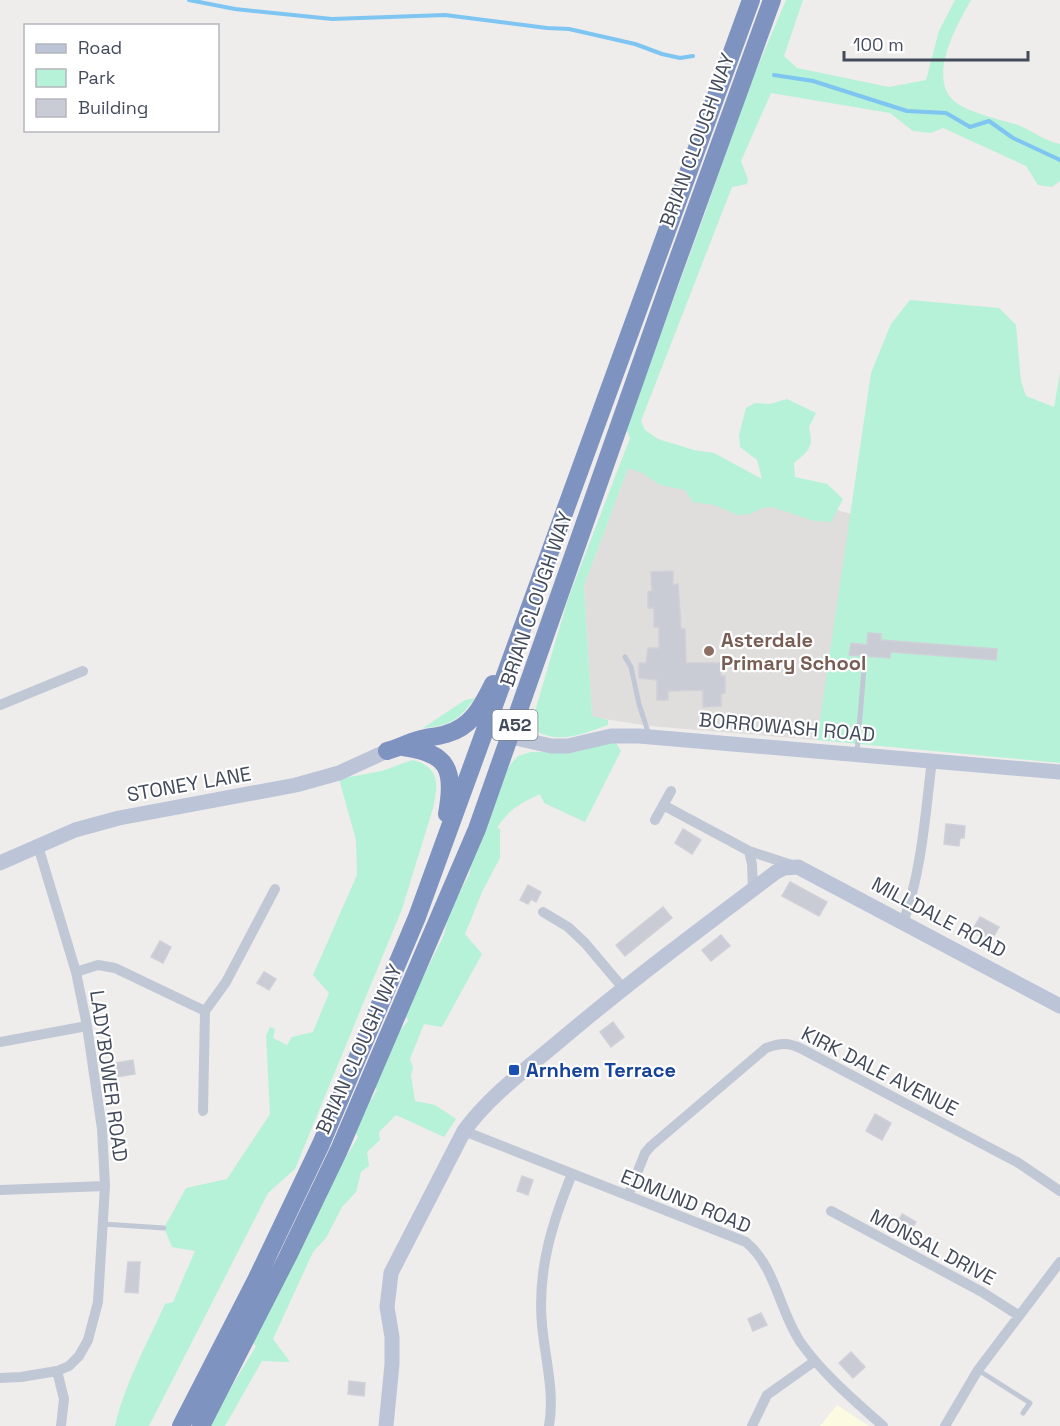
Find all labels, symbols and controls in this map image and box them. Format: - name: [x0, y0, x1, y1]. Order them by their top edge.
- legend: [24, 24, 219, 132]
- scale bar: [844, 24, 1028, 62]
- text: 100 m: [853, 33, 904, 56]
- text: Road: [78, 36, 122, 59]
- street label: BRIAN CLOUGH WAY: [653, 49, 741, 231]
- text: Park: [78, 66, 116, 89]
- text: Building: [78, 96, 148, 119]
- street label: BRIAN CLOUGH WAY: [494, 508, 578, 690]
- place label: Asterdale Primary School: [721, 627, 866, 676]
- marker: Asterdale Primary School: [702, 644, 716, 658]
- street label: BORROWASH ROAD: [698, 706, 876, 748]
- road number: A52: [492, 710, 538, 740]
- street label: STONEY LANE: [125, 760, 253, 808]
- street label: MILLDALE ROAD: [867, 871, 1011, 963]
- street label: BRIAN CLOUGH WAY: [310, 960, 408, 1138]
- street label: LADYBOWER ROAD: [84, 988, 134, 1164]
- street label: KIRK DALE AVENUE: [797, 1020, 963, 1122]
- place label: Arnhem Terrace: [526, 1057, 676, 1083]
- marker: Arnhem Terrace: [507, 1063, 521, 1077]
- street label: EDMUND ROAD: [617, 1163, 755, 1239]
- street label: MONSAL DRIVE: [866, 1203, 1000, 1291]

